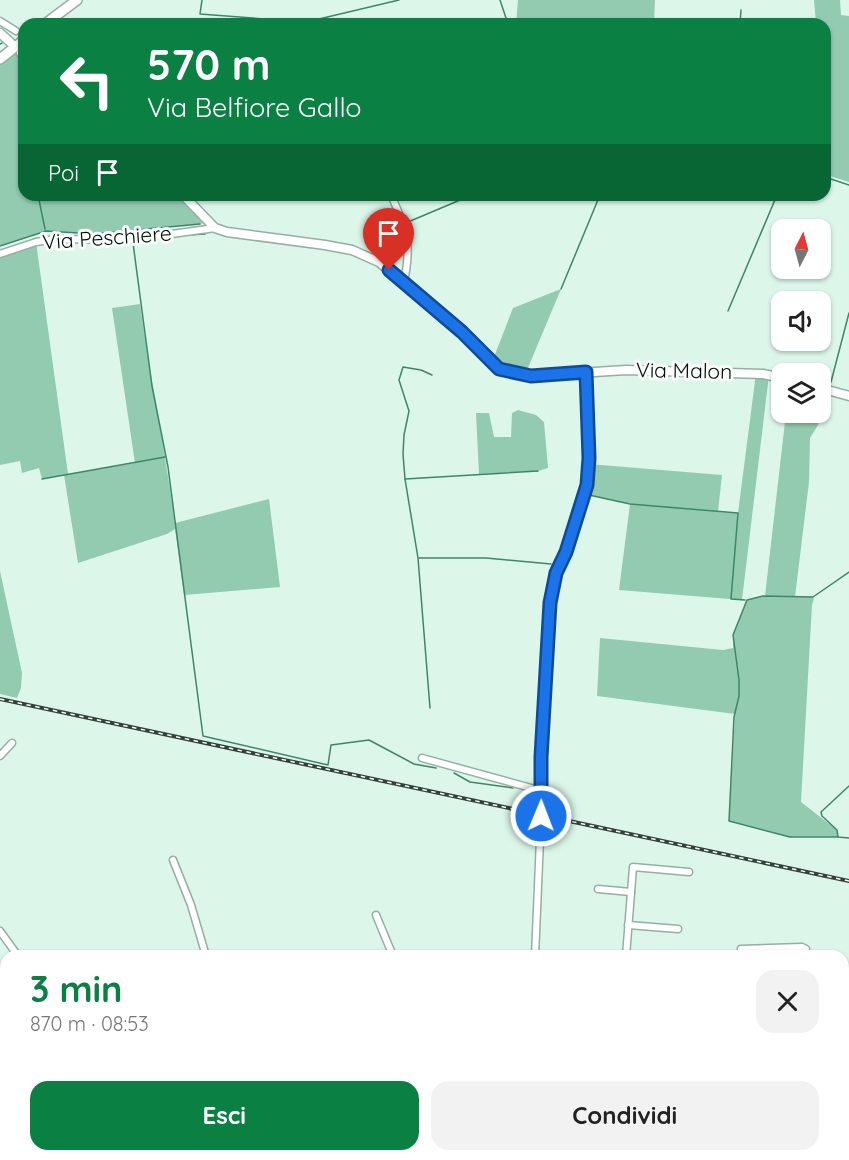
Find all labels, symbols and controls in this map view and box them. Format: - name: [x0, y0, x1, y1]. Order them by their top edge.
- text: 570 m: [147, 38, 271, 91]
- icon: left: [48, 42, 126, 120]
- text: Via Belfiore Gallo: [147, 90, 362, 124]
- icon: arrive: [91, 156, 124, 189]
- text: Poi: [48, 159, 79, 187]
- pin: [363, 208, 414, 270]
- icon: arrive: [372, 217, 405, 250]
- north arrow: [771, 219, 831, 279]
- map controls: [771, 219, 831, 423]
- street label: Via Peschiere: [41, 220, 172, 254]
- button: sound: [771, 291, 831, 351]
- street label: Via Malon: [636, 356, 732, 384]
- button: layers: [771, 363, 831, 423]
- position arrow: [509, 784, 573, 848]
- text: 3 min: [30, 966, 123, 1011]
- button: close: [756, 970, 819, 1033]
- text: 870 m · 08:53: [30, 1011, 149, 1036]
- button: Esci: [30, 1081, 419, 1150]
- button: Condividi: [431, 1081, 819, 1150]

